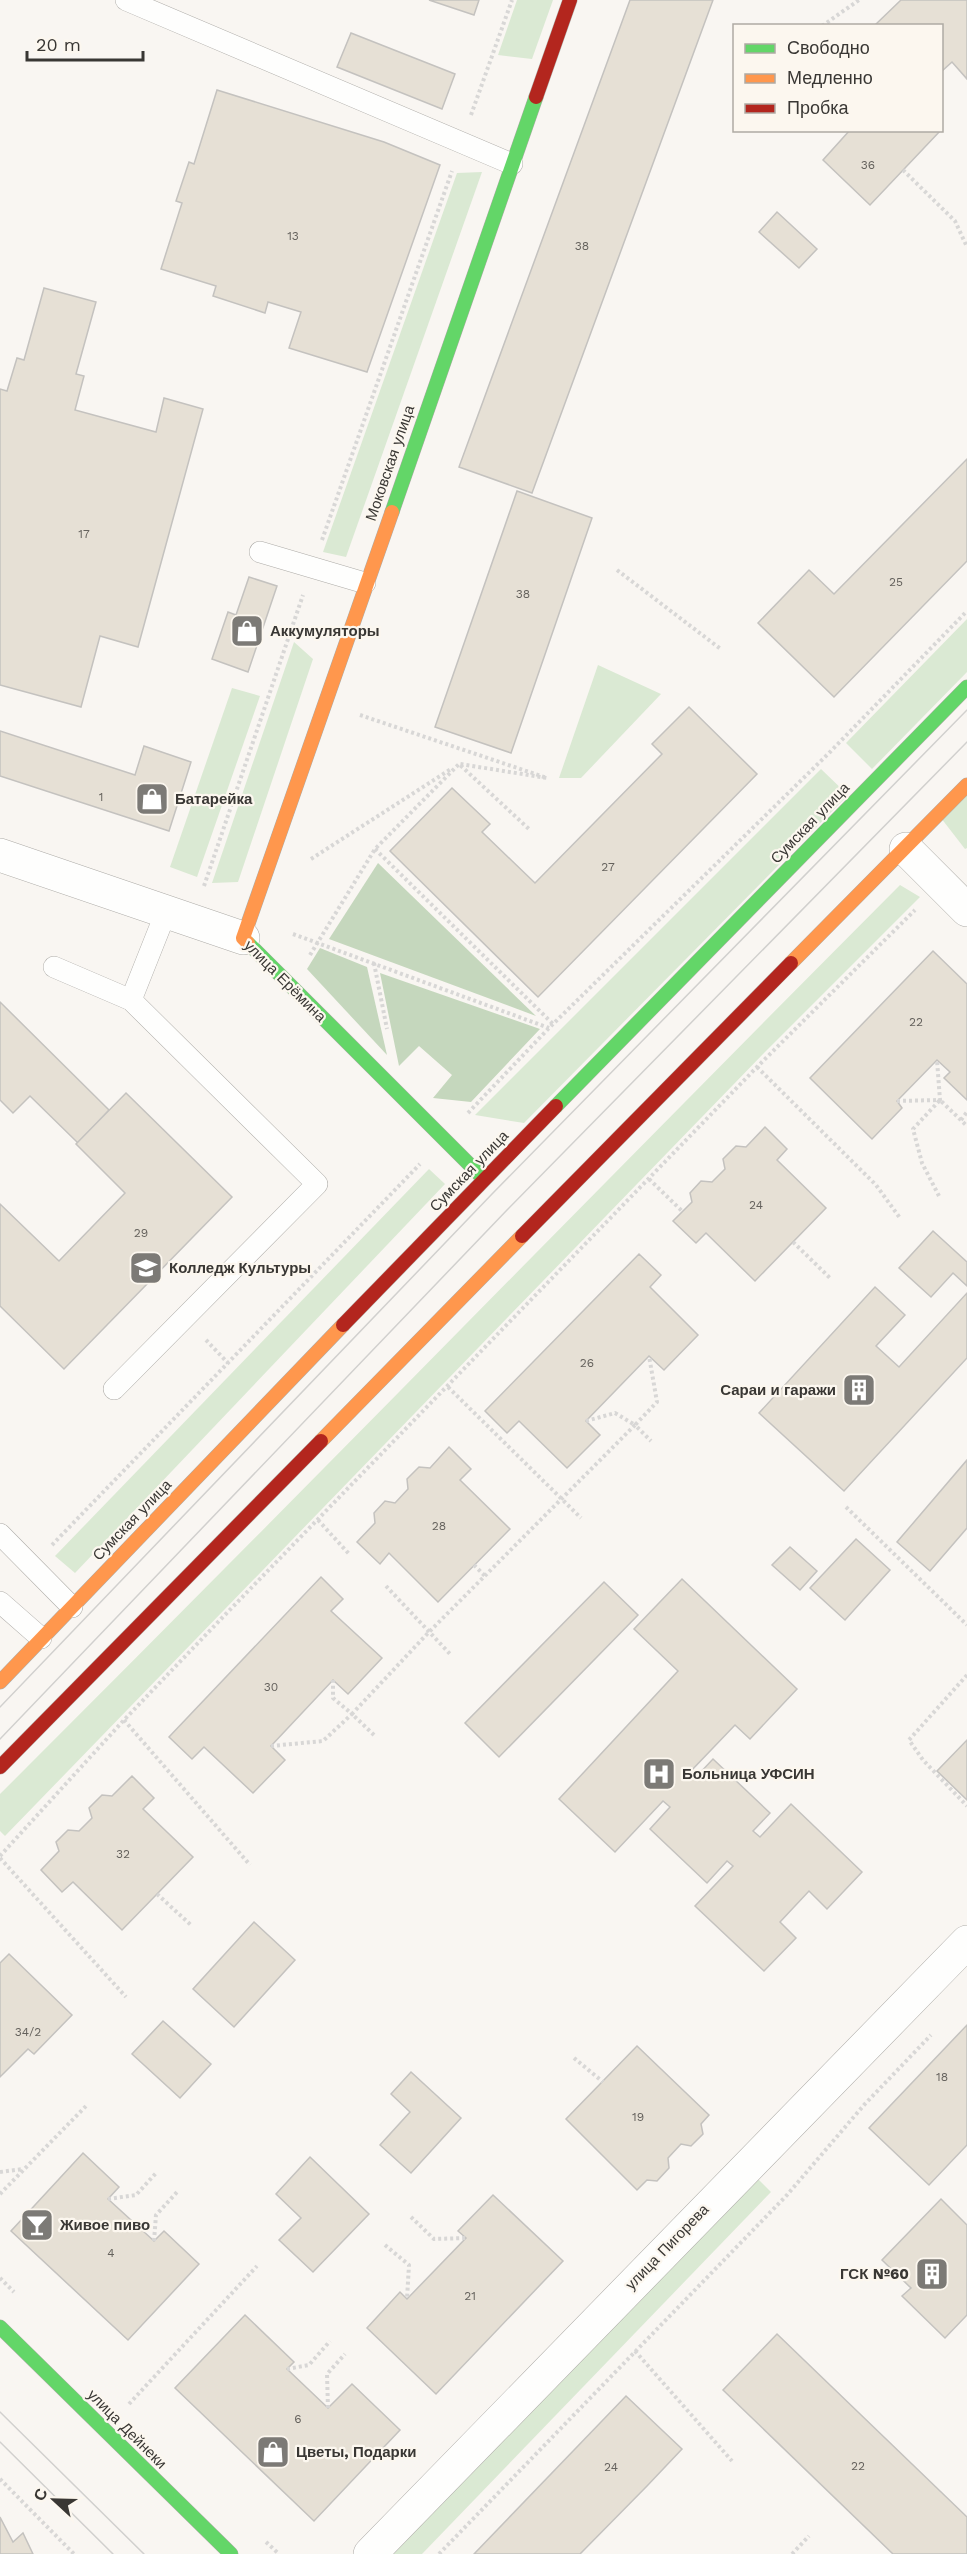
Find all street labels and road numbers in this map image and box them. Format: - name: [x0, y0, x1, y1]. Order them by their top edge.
- street label: Моковская улица: [362, 402, 418, 523]
- street label: Сумская улица: [767, 778, 854, 867]
- street label: улица Ерёмина: [240, 936, 330, 1026]
- street label: Сумская улица: [426, 1126, 513, 1215]
- street label: Сумская улица: [89, 1475, 176, 1564]
- street label: улица Пигорева: [622, 2200, 713, 2293]
- street label: улица Дейнеки: [84, 2386, 170, 2472]

